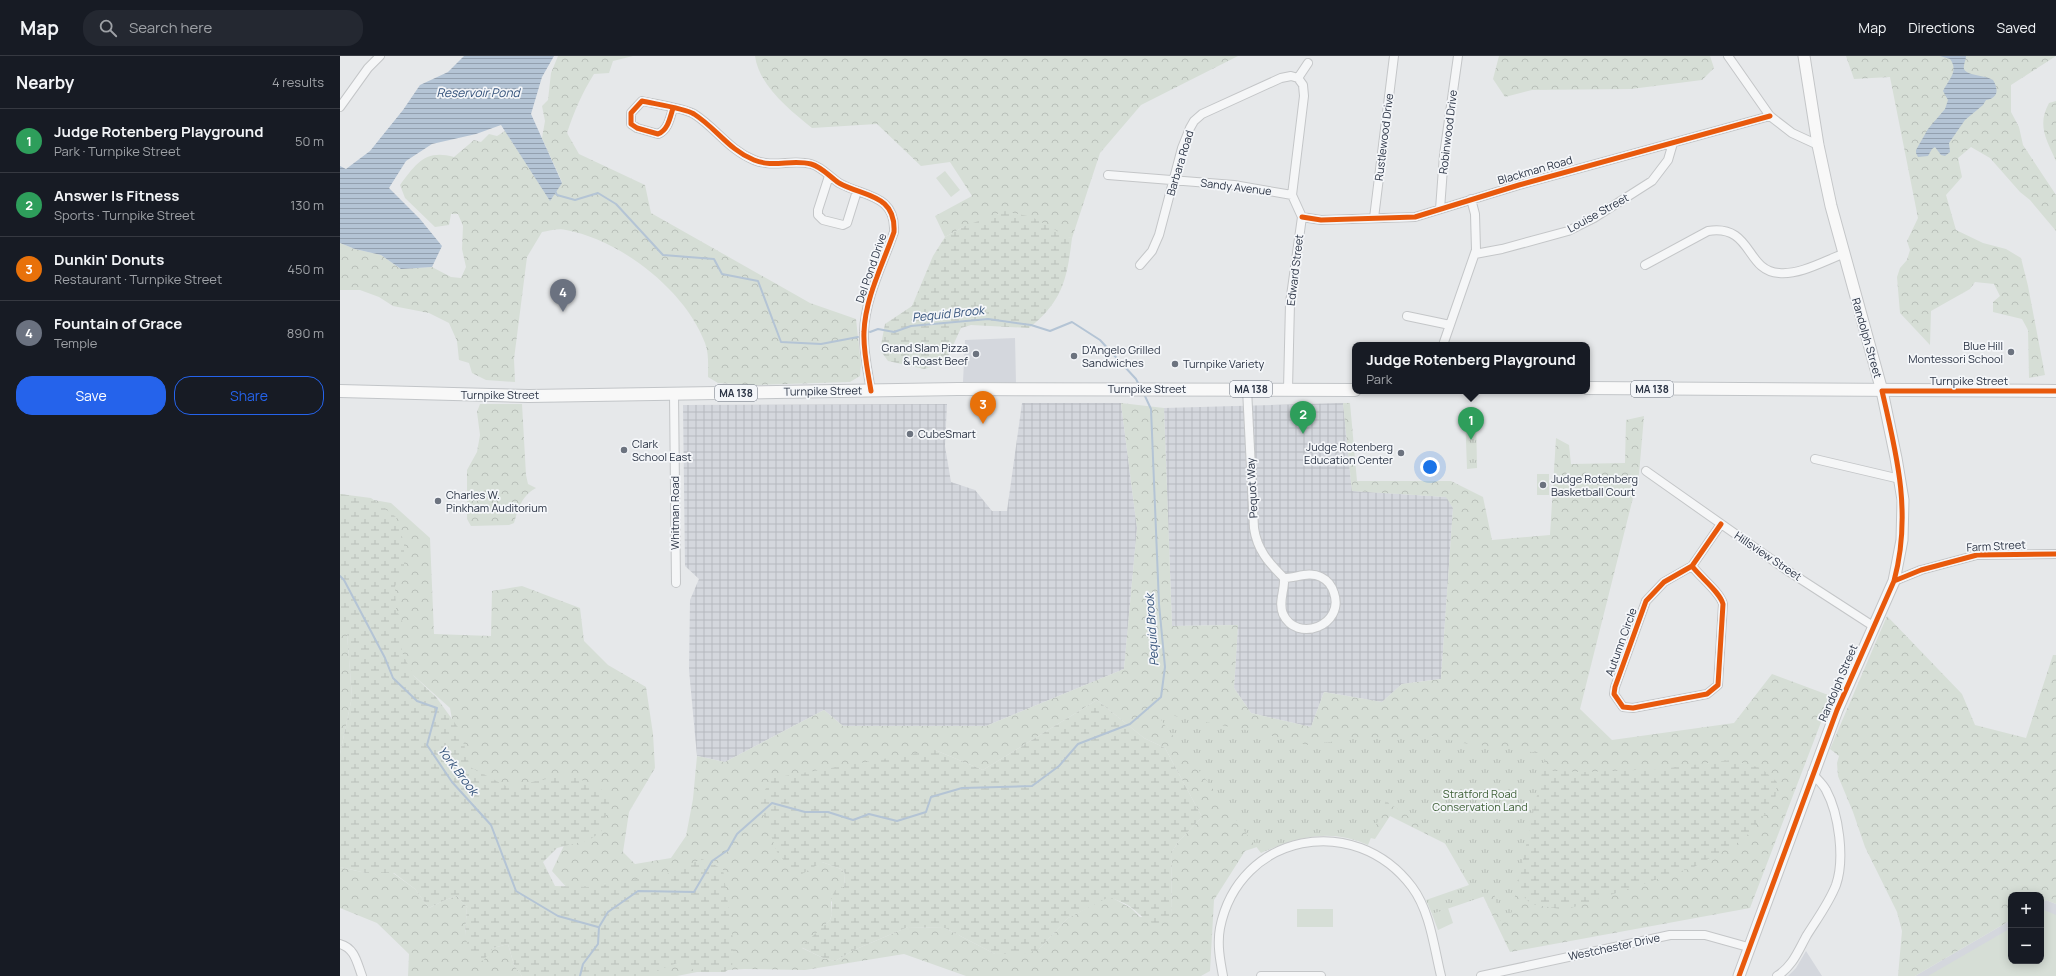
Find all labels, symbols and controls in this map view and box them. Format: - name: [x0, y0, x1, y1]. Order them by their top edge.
- search box: [83, 10, 363, 46]
- text: Map: [20, 15, 59, 41]
- icon: search: [97, 17, 119, 39]
- text: Search here: [129, 17, 212, 38]
- text: Map: [1858, 18, 1886, 37]
- text: Directions: [1908, 18, 1975, 37]
- text: Saved: [1997, 18, 2036, 37]
- text: Nearby: [16, 71, 74, 94]
- text: 4 results: [272, 73, 324, 91]
- water label: Reservoir Pond: [436, 84, 521, 101]
- street label: Robinwood Drive: [1435, 88, 1460, 175]
- street label: Rustlewood Drive: [1371, 92, 1396, 182]
- text: Judge Rotenberg Playground: [54, 121, 263, 142]
- street label: Barbara Road: [1162, 128, 1197, 197]
- text: 1: [26, 132, 32, 150]
- text: 50 m: [295, 132, 324, 150]
- text: Park · Turnpike Street: [54, 142, 181, 160]
- street label: Blackman Road: [1496, 152, 1574, 187]
- street label: Sandy Avenue: [1200, 175, 1273, 198]
- text: Answer Is Fitness: [54, 185, 179, 206]
- street label: Louise Street: [1564, 190, 1631, 236]
- text: 2: [25, 196, 33, 214]
- text: 130 m: [290, 196, 324, 214]
- text: Sports · Turnpike Street: [54, 206, 195, 224]
- street label: Del Pond Drive: [852, 231, 890, 305]
- street label: Edward Street: [1283, 233, 1306, 307]
- text: Dunkin' Donuts: [54, 249, 164, 270]
- text: 3: [25, 260, 33, 278]
- text: 450 m: [287, 260, 324, 278]
- text: Restaurant · Turnpike Street: [54, 270, 222, 288]
- pin: 4: [550, 279, 576, 312]
- street label: Randolph Street: [1849, 296, 1886, 380]
- water label: Pequid Brook: [911, 301, 987, 326]
- text: Fountain of Grace: [54, 313, 182, 334]
- text: 4: [25, 324, 33, 342]
- text: 890 m: [287, 324, 324, 342]
- text: Temple: [54, 334, 97, 352]
- place label: Blue Hill Montessori School: [1908, 338, 2003, 366]
- place label: Grand Slam Pizza & Roast Beef: [882, 340, 968, 368]
- place label: D'Angelo Grilled Sandwiches: [1082, 342, 1161, 370]
- popup: [1352, 342, 1590, 394]
- marker: Blue Hill Montessori School: [2006, 347, 2016, 357]
- marker: Grand Slam Pizza & Roast Beef: [971, 349, 981, 359]
- text: Judge Rotenberg Playground: [1366, 349, 1576, 370]
- marker: D'Angelo Grilled Sandwiches: [1069, 351, 1079, 361]
- place label: Turnpike Variety: [1183, 356, 1265, 371]
- marker: Turnpike Variety: [1170, 359, 1180, 369]
- text: Park: [1366, 370, 1392, 388]
- street label: Turnpike Street: [1930, 373, 2008, 388]
- button: Save: [16, 376, 166, 415]
- button: Share: [174, 376, 324, 415]
- street label: Turnpike Street: [1108, 381, 1186, 396]
- road number: MA 138: [1230, 381, 1272, 397]
- road number: MA 138: [1631, 381, 1673, 397]
- street label: Turnpike Street: [784, 382, 862, 399]
- road number: MA 138: [715, 385, 757, 401]
- street label: Turnpike Street: [461, 387, 539, 402]
- pin: 3: [970, 391, 996, 424]
- pin: 2: [1290, 401, 1316, 434]
- pin: 1: [1458, 407, 1484, 440]
- place label: CubeSmart: [918, 426, 976, 441]
- marker: CubeSmart: [905, 429, 915, 439]
- place label: Clark School East: [632, 436, 692, 464]
- place label: Judge Rotenberg Education Center: [1304, 439, 1393, 467]
- marker: Clark School East: [619, 445, 629, 455]
- marker: Judge Rotenberg Education Center: [1396, 448, 1406, 458]
- street label: Pequot Way: [1242, 457, 1261, 519]
- your location: [1420, 457, 1440, 477]
- place label: Judge Rotenberg Basketball Court: [1551, 471, 1638, 499]
- street label: Whitman Road: [667, 476, 682, 550]
- marker: Judge Rotenberg Basketball Court: [1538, 480, 1548, 490]
- place label: Charles W. Pinkham Auditorium: [446, 487, 547, 515]
- marker: Charles W. Pinkham Auditorium: [433, 496, 443, 506]
- street label: Hillsview Street: [1732, 528, 1805, 584]
- street label: Farm Street: [1966, 536, 2026, 555]
- water label: Pequid Brook: [1140, 591, 1163, 667]
- street label: Autumn Circle: [1601, 605, 1640, 678]
- street label: Randolph Street: [1814, 642, 1861, 724]
- water label: York Brook: [434, 743, 484, 800]
- park label: Stratford Road Conservation Land: [1432, 786, 1528, 814]
- map controls: [2008, 892, 2044, 964]
- button: +: [2008, 892, 2044, 928]
- button: −: [2008, 928, 2044, 964]
- street label: Westchester Drive: [1567, 929, 1662, 964]

